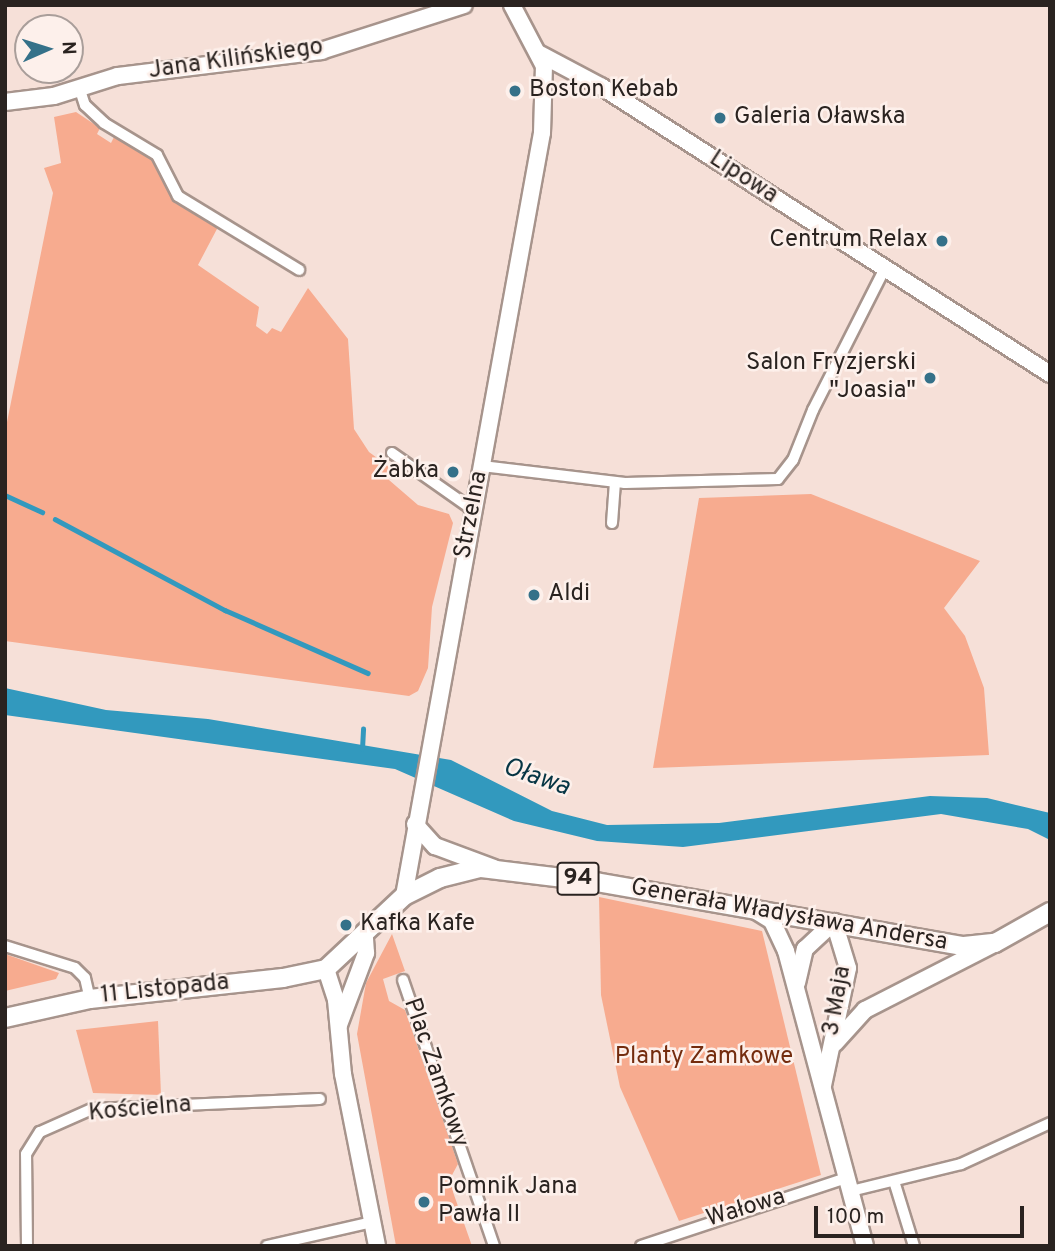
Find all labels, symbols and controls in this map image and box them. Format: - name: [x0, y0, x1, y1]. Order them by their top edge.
- north arrow: [14, 14, 84, 84]
- street label: Jana Kilińskiego: [147, 33, 325, 87]
- text: N: [56, 41, 80, 55]
- place label: Boston Kebab: [529, 77, 678, 105]
- marker: Boston Kebab: [507, 83, 523, 99]
- place label: Galeria Oławska: [734, 104, 905, 132]
- marker: Galeria Oławska: [712, 110, 728, 126]
- street label: Lipowa: [703, 145, 783, 211]
- place label: Centrum Relax: [769, 227, 928, 255]
- marker: Centrum Relax: [934, 233, 950, 249]
- place label: Salon Fryzjerski "Joasia": [746, 350, 916, 406]
- marker: Salon Fryzjerski "Joasia": [922, 370, 938, 386]
- place label: Żabka: [373, 458, 439, 486]
- marker: Żabka: [445, 464, 461, 480]
- street label: Strzelna: [449, 469, 495, 561]
- place label: Aldi: [548, 581, 590, 609]
- marker: Aldi: [526, 587, 542, 603]
- water label: Oława: [498, 752, 574, 804]
- road number: 94: [555, 860, 601, 898]
- street label: Generała Władysława Andersa: [628, 874, 950, 958]
- place label: Kafka Kafe: [360, 911, 475, 939]
- marker: Kafka Kafe: [338, 917, 354, 933]
- street label: 3 Maja: [818, 964, 858, 1038]
- street label: 11 Listopada: [99, 969, 231, 1011]
- street label: Plac Zamkowy: [396, 995, 474, 1151]
- park label: Planty Zamkowe: [615, 1044, 793, 1072]
- street label: Kościelna: [87, 1091, 193, 1129]
- place label: Pomnik Jana Pawła II: [438, 1174, 577, 1230]
- street label: Wałowa: [703, 1183, 789, 1235]
- scale bar: [817, 1192, 1027, 1236]
- marker: Pomnik Jana Pawła II: [416, 1194, 432, 1210]
- text: 100 m: [827, 1204, 884, 1231]

